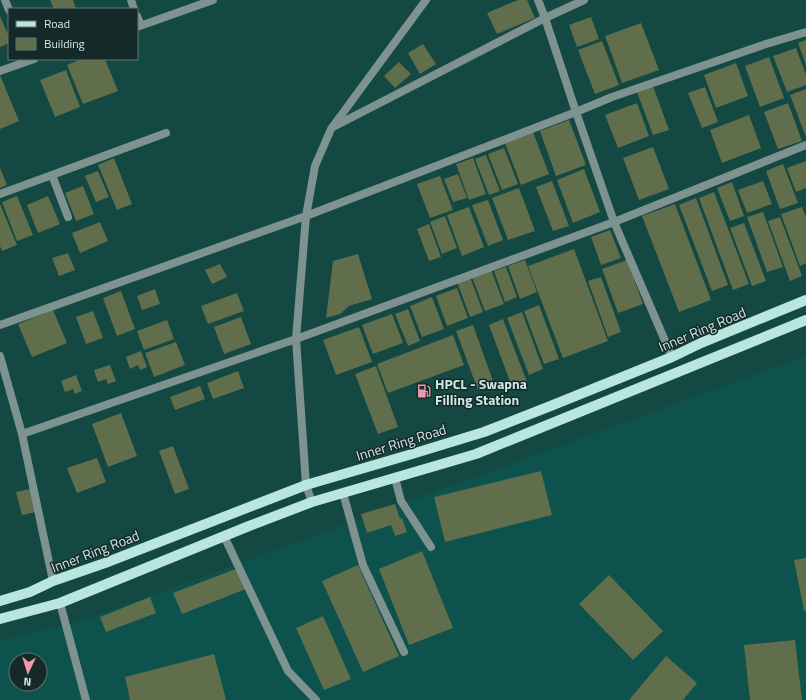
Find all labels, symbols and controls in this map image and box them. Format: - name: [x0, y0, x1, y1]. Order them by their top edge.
- legend: [8, 8, 138, 60]
- text: Road: [44, 14, 70, 33]
- text: Building: [44, 34, 85, 53]
- street label: Inner Ring Road: [655, 301, 749, 357]
- place label: HPCL - Swapna Filling Station: [435, 373, 527, 410]
- fuel station icon: HPCL - Swapna Filling Station: [416, 383, 432, 399]
- street label: Inner Ring Road: [353, 418, 449, 466]
- street label: Inner Ring Road: [48, 524, 142, 578]
- north arrow: [8, 652, 48, 692]
- text: N: [23, 674, 32, 690]

